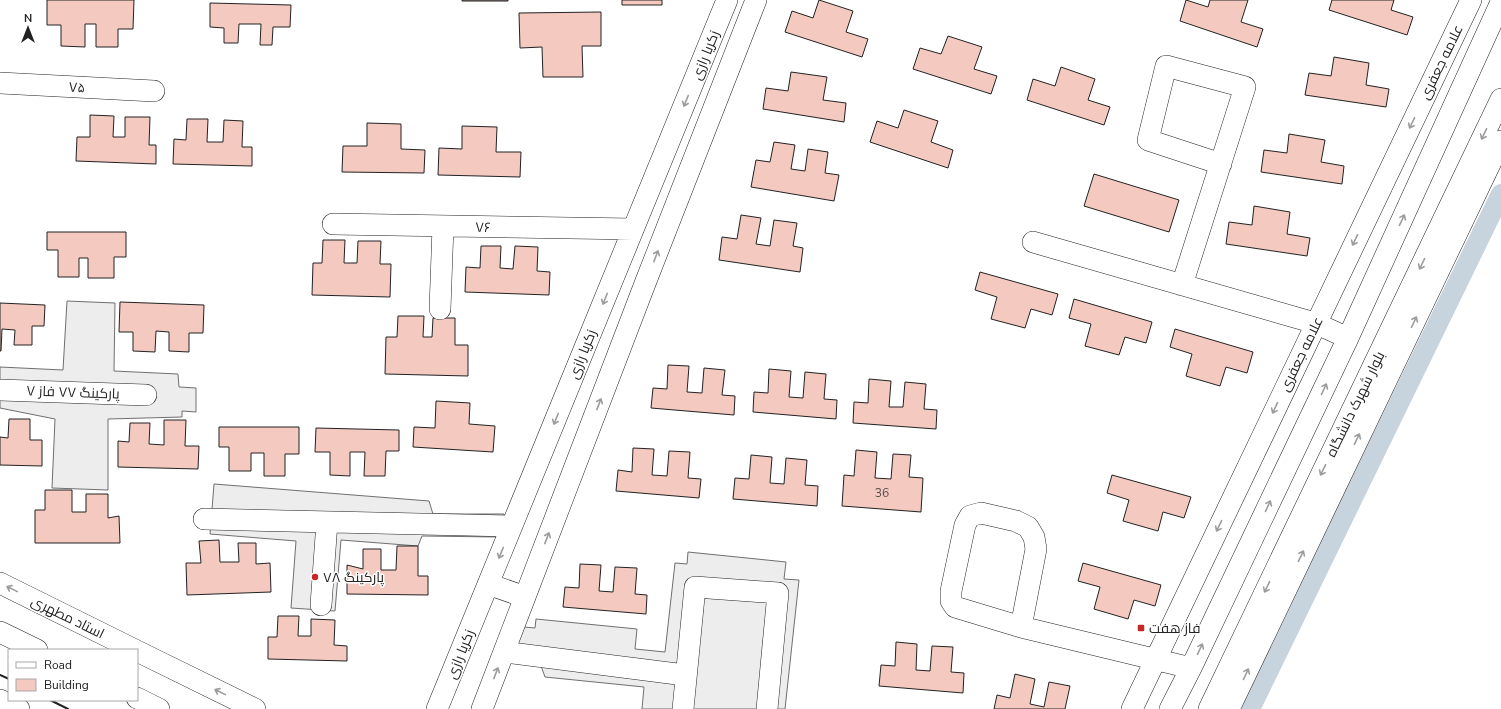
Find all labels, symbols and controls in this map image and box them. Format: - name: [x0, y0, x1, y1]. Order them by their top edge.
- north arrow: [8, 8, 48, 48]
- text: N: [24, 11, 32, 26]
- street label: علامه جعفری: [1415, 22, 1468, 103]
- street label: زکریا رازی: [687, 28, 724, 83]
- street label: ۷۵: [68, 78, 86, 97]
- one-way arrow: [681, 94, 689, 106]
- one-way arrow: [1408, 117, 1415, 129]
- one-way arrow: [1480, 128, 1487, 140]
- one-way arrow: [1399, 214, 1406, 226]
- street label: ۷۶: [475, 218, 491, 237]
- one-way arrow: [1351, 234, 1358, 246]
- one-way arrow: [653, 251, 660, 263]
- one-way arrow: [1418, 258, 1425, 270]
- one-way arrow: [600, 292, 608, 304]
- street label: علامه جعفری: [1275, 314, 1328, 395]
- one-way arrow: [1411, 316, 1418, 328]
- street label: زکریا رازی: [564, 327, 601, 382]
- street label: بلوار شهرک دانشگاه: [1322, 348, 1389, 460]
- street label: پارکینگ ۷۷ فاز ۷: [26, 381, 120, 404]
- one-way arrow: [1321, 383, 1328, 395]
- one-way arrow: [596, 398, 604, 410]
- one-way arrow: [1271, 402, 1278, 414]
- one-way arrow: [551, 413, 559, 425]
- one-way arrow: [1354, 433, 1361, 445]
- one-way arrow: [1319, 463, 1326, 475]
- house number: 36: [875, 485, 889, 501]
- one-way arrow: [1265, 501, 1272, 513]
- one-way arrow: [1215, 519, 1222, 531]
- one-way arrow: [544, 533, 552, 545]
- one-way arrow: [497, 546, 504, 558]
- one-way arrow: [1298, 551, 1305, 563]
- place label: پارکینگ ۷۸: [323, 568, 384, 587]
- marker: پارکینگ ۷۸: [310, 572, 320, 582]
- one-way arrow: [1263, 581, 1270, 593]
- one-way arrow: [7, 585, 19, 593]
- street label: استاد مطهری: [28, 592, 108, 643]
- place label: فاز هفت: [1149, 619, 1200, 638]
- marker: فاز هفت: [1136, 623, 1146, 633]
- street label: زکریا رازی: [442, 627, 479, 682]
- one-way arrow: [1197, 643, 1204, 655]
- legend: [8, 649, 138, 701]
- text: Road: [44, 657, 72, 673]
- one-way arrow: [492, 667, 500, 679]
- one-way arrow: [1243, 668, 1250, 680]
- text: Building: [44, 677, 89, 693]
- one-way arrow: [214, 688, 226, 695]

